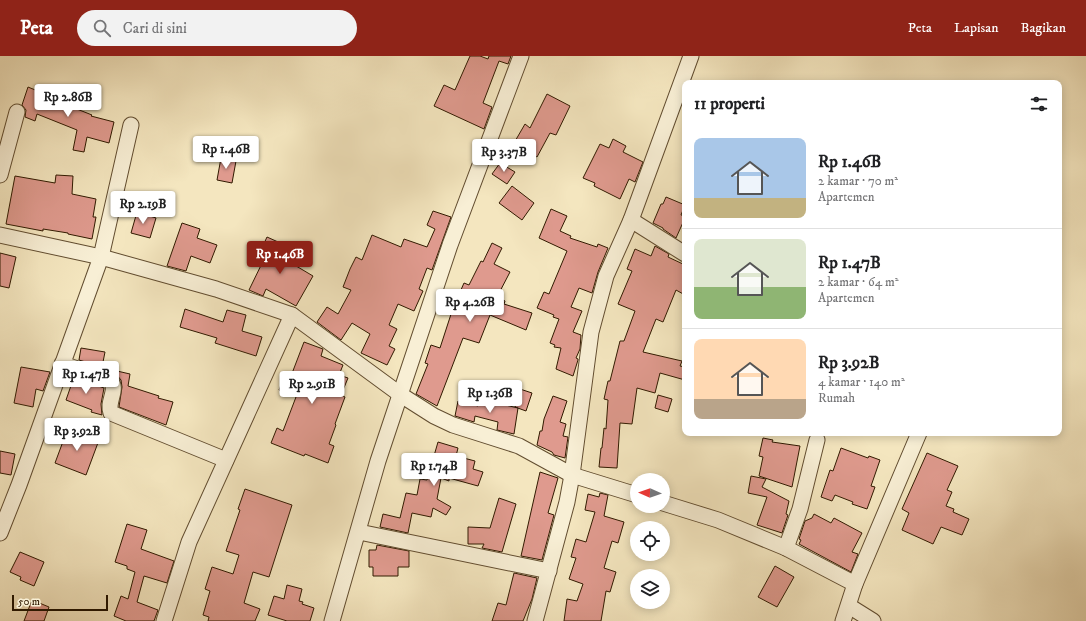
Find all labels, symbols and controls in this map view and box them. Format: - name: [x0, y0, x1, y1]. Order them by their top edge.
- search box: [77, 10, 357, 46]
- text: Peta: [20, 17, 53, 40]
- icon: search: [91, 17, 113, 39]
- text: Cari di sini: [123, 19, 187, 38]
- text: Peta: [908, 19, 932, 37]
- text: Lapisan: [954, 19, 999, 37]
- text: Bagikan: [1021, 19, 1066, 37]
- pin: Rp 2.86B: [27, 84, 109, 118]
- text: Rp 2.86B: [43, 89, 93, 105]
- text: 11 properti: [694, 93, 765, 115]
- icon: filters: [1028, 93, 1050, 115]
- pin: Rp 1.46B: [185, 136, 267, 170]
- pin: Rp 3.37B: [463, 139, 545, 173]
- text: Rp 1.46B: [202, 141, 250, 157]
- text: Rp 3.37B: [481, 144, 527, 160]
- text: Rp 1.46B: [818, 151, 881, 173]
- icon: home: [726, 154, 774, 202]
- text: 2 kamar · 70 m²: [818, 173, 898, 189]
- text: Apartemen: [818, 189, 875, 205]
- pin: Rp 2.19B: [102, 191, 184, 225]
- text: Rp 2.19B: [119, 196, 167, 212]
- pin: Rp 1.46B: [239, 241, 321, 275]
- text: Rp 1.46B: [256, 246, 304, 262]
- text: Rp 1.47B: [818, 252, 881, 274]
- icon: home: [726, 255, 774, 303]
- text: 2 kamar · 64 m²: [818, 274, 899, 290]
- pin: Rp 4.26B: [429, 289, 511, 323]
- text: Apartemen: [818, 290, 875, 306]
- text: Rp 4.26B: [445, 294, 495, 310]
- text: Rp 3.92B: [818, 352, 879, 374]
- icon: home: [726, 355, 774, 403]
- pin: Rp 1.47B: [45, 361, 127, 395]
- text: Rp 1.47B: [62, 366, 110, 382]
- pin: Rp 2.91B: [271, 371, 353, 405]
- text: 4 kamar · 140 m²: [818, 374, 905, 390]
- text: Rp 2.91B: [288, 376, 336, 392]
- pin: Rp 1.36B: [449, 380, 531, 414]
- text: Rp 1.36B: [467, 385, 513, 401]
- text: Rumah: [818, 390, 855, 406]
- pin: Rp 3.92B: [36, 418, 118, 452]
- text: Rp 3.92B: [54, 423, 101, 439]
- pin: Rp 1.74B: [393, 453, 475, 487]
- text: Rp 1.74B: [410, 458, 458, 474]
- north arrow: [630, 473, 670, 513]
- map controls: [630, 473, 670, 609]
- button: locate: [630, 521, 670, 561]
- button: layers: [630, 569, 670, 609]
- scale bar: [12, 593, 108, 612]
- text: 50 m: [18, 595, 40, 609]

